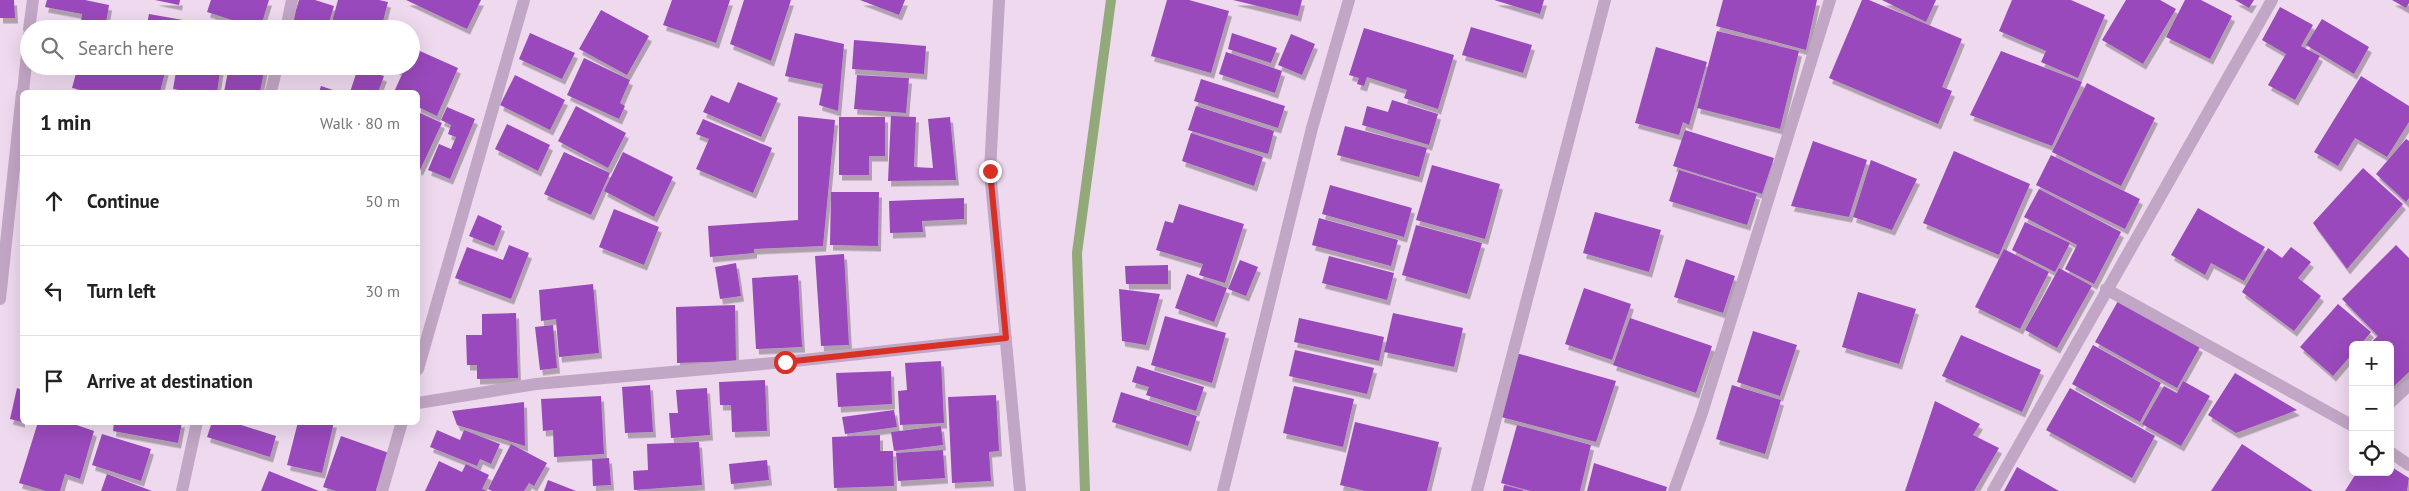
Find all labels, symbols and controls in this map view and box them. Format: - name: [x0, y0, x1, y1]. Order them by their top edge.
- search box: [20, 20, 420, 75]
- icon: search: [38, 34, 66, 62]
- text: Search here: [78, 36, 174, 60]
- text: 1 min: [40, 109, 91, 136]
- text: Walk · 80 m: [320, 113, 400, 133]
- route end: [979, 160, 1002, 183]
- icon: ahead: [40, 187, 68, 215]
- text: Continue: [87, 189, 159, 213]
- text: 50 m: [365, 191, 400, 211]
- icon: left: [40, 277, 68, 305]
- text: Turn left: [87, 279, 156, 303]
- text: 30 m: [365, 281, 400, 301]
- map controls: [2349, 341, 2394, 476]
- button: +: [2349, 341, 2394, 386]
- route start: [774, 351, 797, 374]
- icon: arrive: [40, 367, 68, 395]
- text: Arrive at destination: [87, 369, 253, 393]
- button: −: [2349, 386, 2394, 431]
- button: locate: [2349, 431, 2394, 476]

